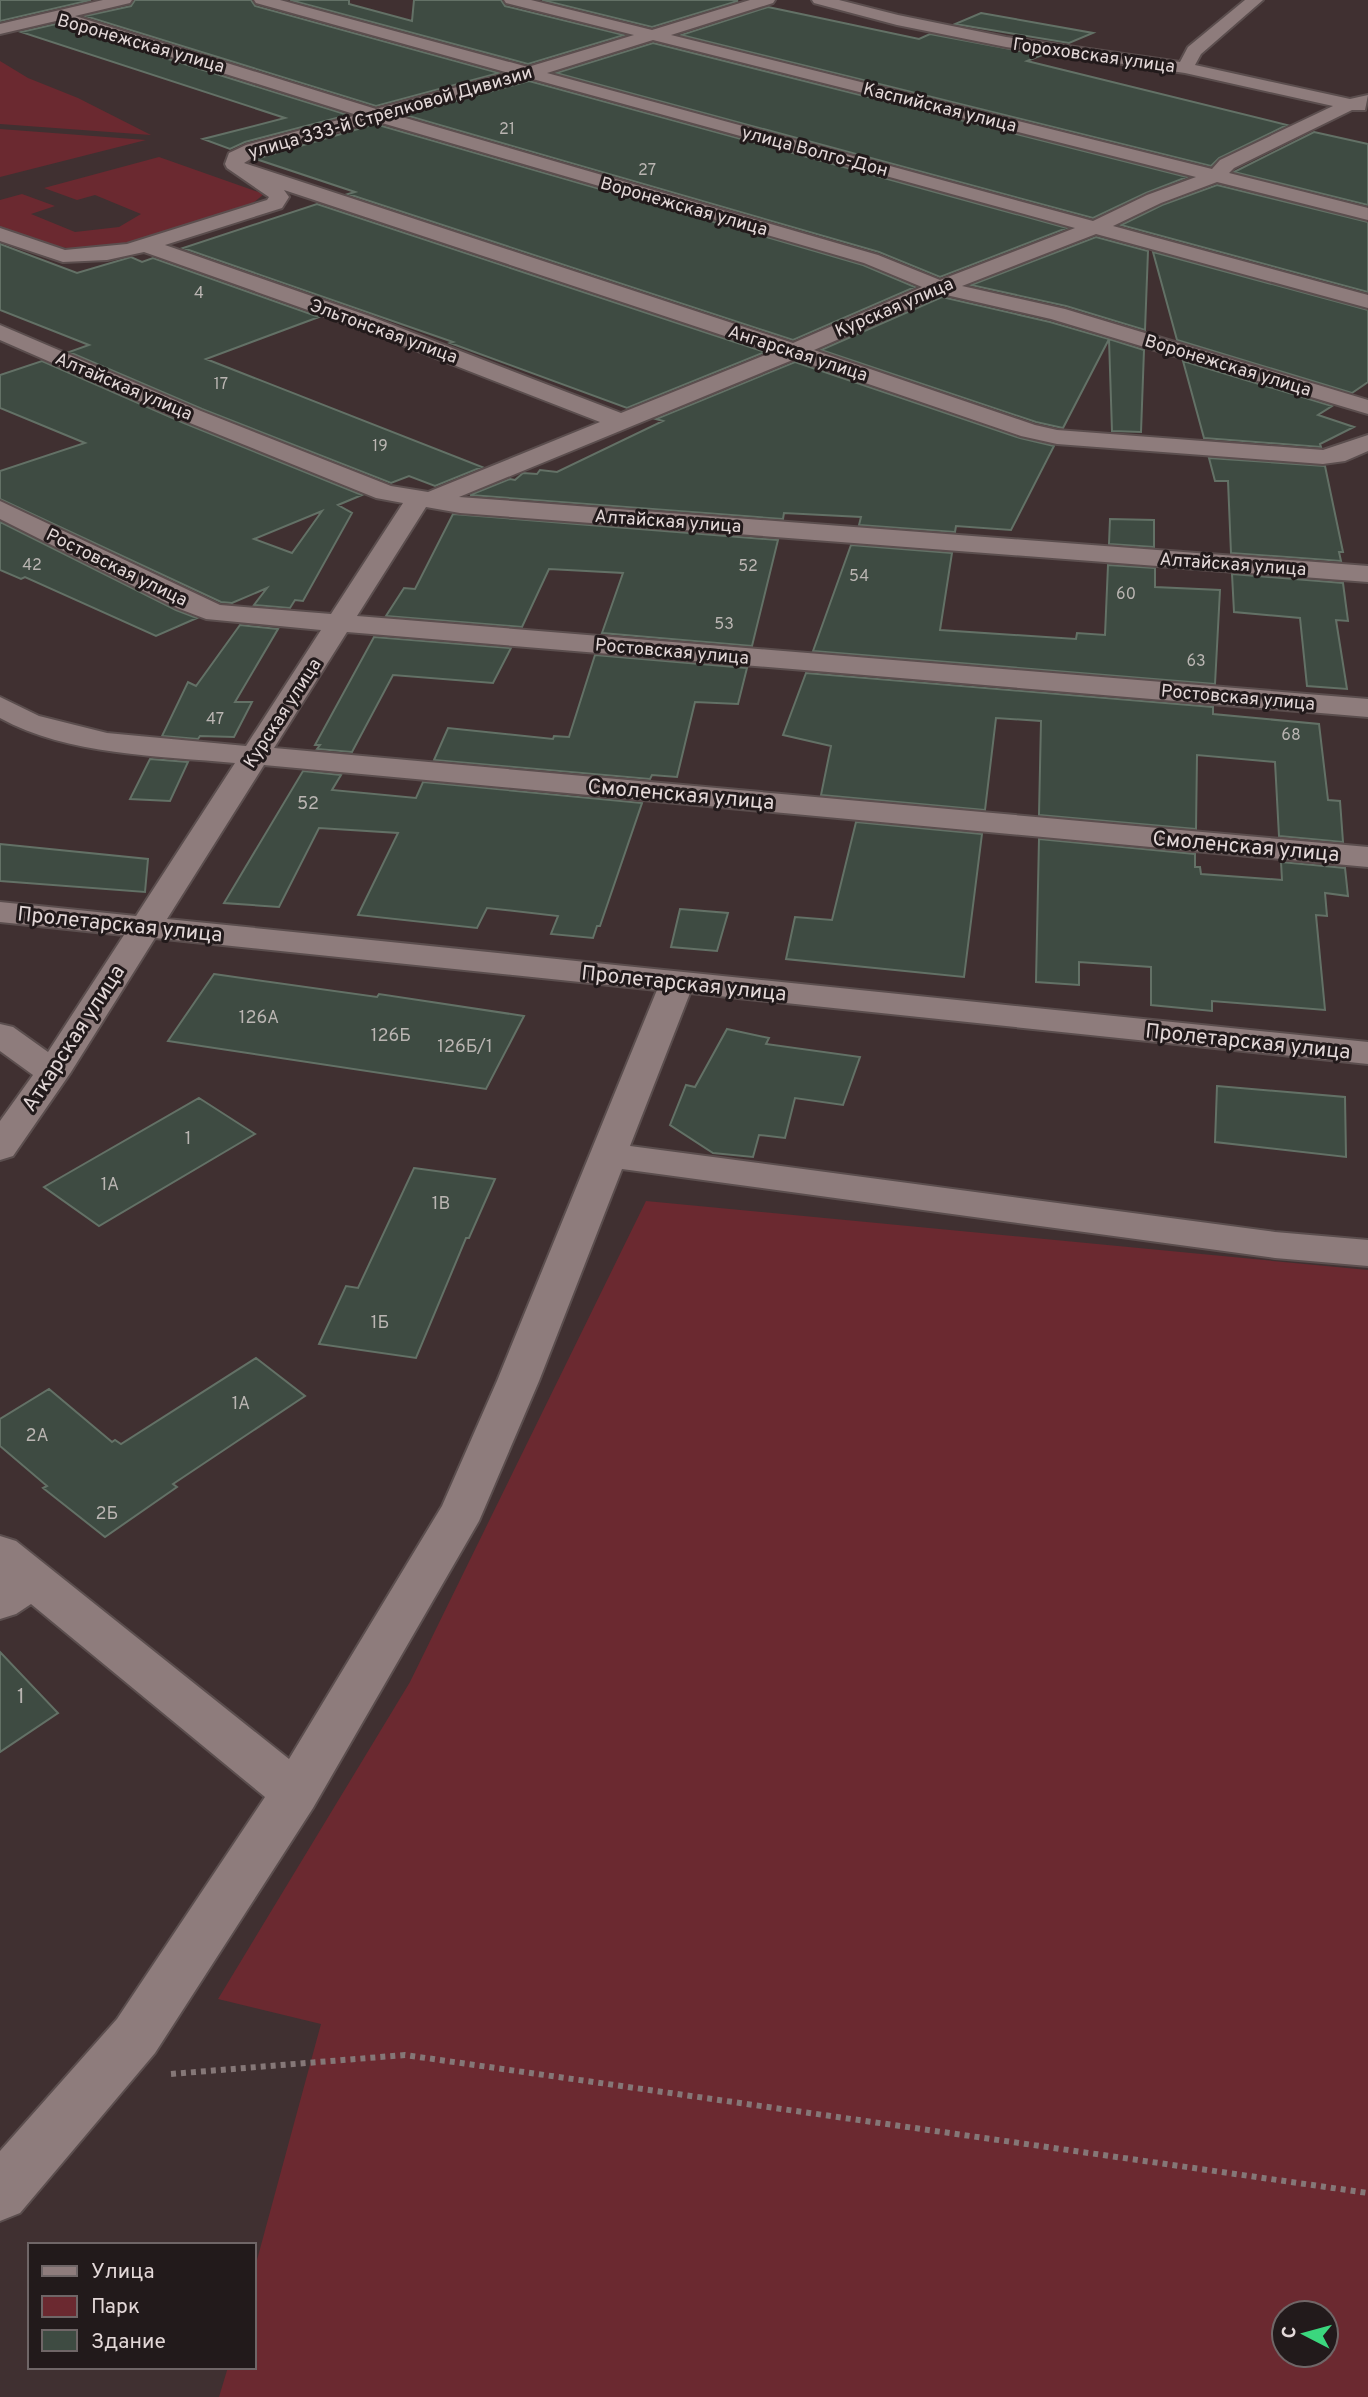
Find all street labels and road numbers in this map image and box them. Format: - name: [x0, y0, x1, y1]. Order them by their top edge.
- street label: Воронежская улица: [54, 10, 227, 79]
- street label: Гороховская улица: [1011, 34, 1176, 79]
- street label: улица 333-й Стрелковой Дивизии: [246, 62, 535, 165]
- street label: Каспийская улица: [861, 78, 1019, 139]
- street label: улица Волго-Дон: [739, 122, 890, 183]
- street label: Воронежская улица: [597, 173, 770, 242]
- street label: Курская улица: [832, 273, 957, 344]
- street label: Эльтонская улица: [307, 295, 460, 370]
- street label: Ангарская улица: [725, 321, 870, 388]
- street label: Воронежская улица: [1141, 330, 1314, 403]
- street label: Алтайская улица: [51, 348, 195, 427]
- street label: Алтайская улица: [594, 506, 742, 539]
- street label: Ростовская улица: [42, 524, 191, 613]
- street label: Алтайская улица: [1159, 549, 1307, 582]
- street label: Ростовская улица: [594, 634, 750, 671]
- street label: Курская улица: [239, 655, 327, 773]
- street label: Ростовская улица: [1160, 680, 1316, 717]
- street label: Смоленская улица: [586, 774, 775, 817]
- street label: Смоленская улица: [1151, 826, 1340, 869]
- street label: Пролетарская улица: [16, 901, 224, 950]
- street label: Аткарская улица: [17, 960, 132, 1117]
- street label: Пролетарская улица: [580, 960, 788, 1009]
- street label: Пролетарская улица: [1144, 1018, 1352, 1067]

